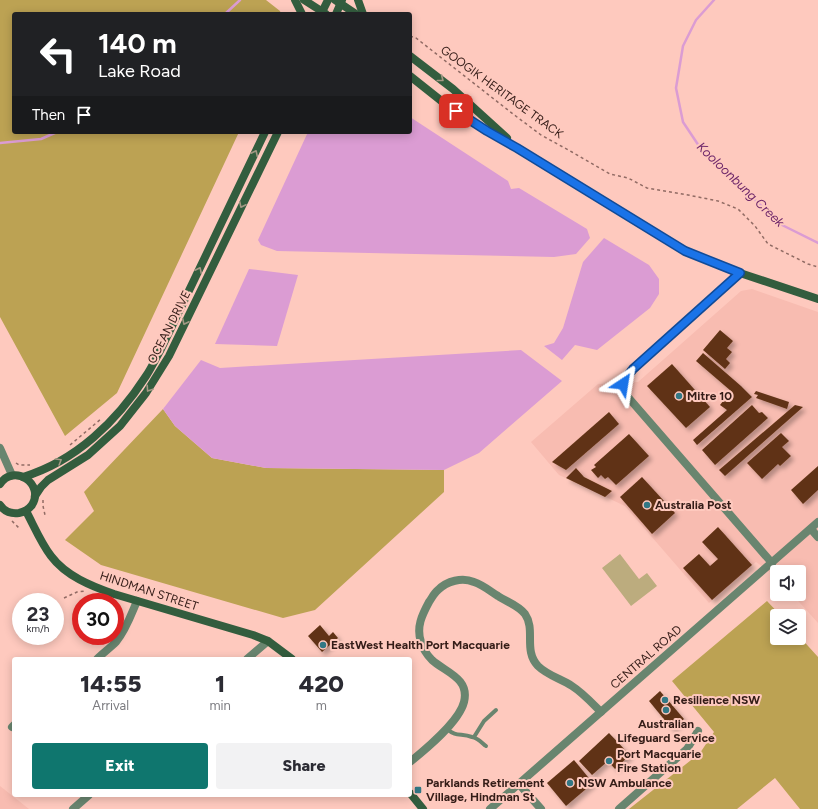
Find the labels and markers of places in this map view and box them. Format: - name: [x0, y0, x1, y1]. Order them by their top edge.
- pin: [439, 94, 473, 128]
- place label: Mitre 10: [687, 389, 732, 403]
- marker: Mitre 10: [674, 391, 684, 401]
- place label: Australia Post: [655, 498, 732, 512]
- marker: Australia Post: [642, 500, 652, 510]
- place label: EastWest Health Port Macquarie: [331, 638, 510, 652]
- marker: EastWest Health Port Macquarie: [318, 640, 328, 650]
- place label: Resilience NSW: [673, 693, 760, 707]
- marker: Resilience NSW: [660, 695, 670, 705]
- marker: Australian Lifeguard Service: [661, 705, 671, 715]
- place label: Australian Lifeguard Service: [617, 717, 715, 745]
- place label: Port Macquarie Fire Station: [617, 747, 702, 775]
- marker: Port Macquarie Fire Station: [604, 756, 614, 766]
- place label: Parklands Retirement Village, Hindman St: [426, 776, 545, 804]
- place label: NSW Ambulance: [578, 776, 672, 790]
- marker: NSW Ambulance: [565, 778, 575, 788]
- marker: Parklands Retirement Village, Hindman St: [413, 785, 423, 795]

